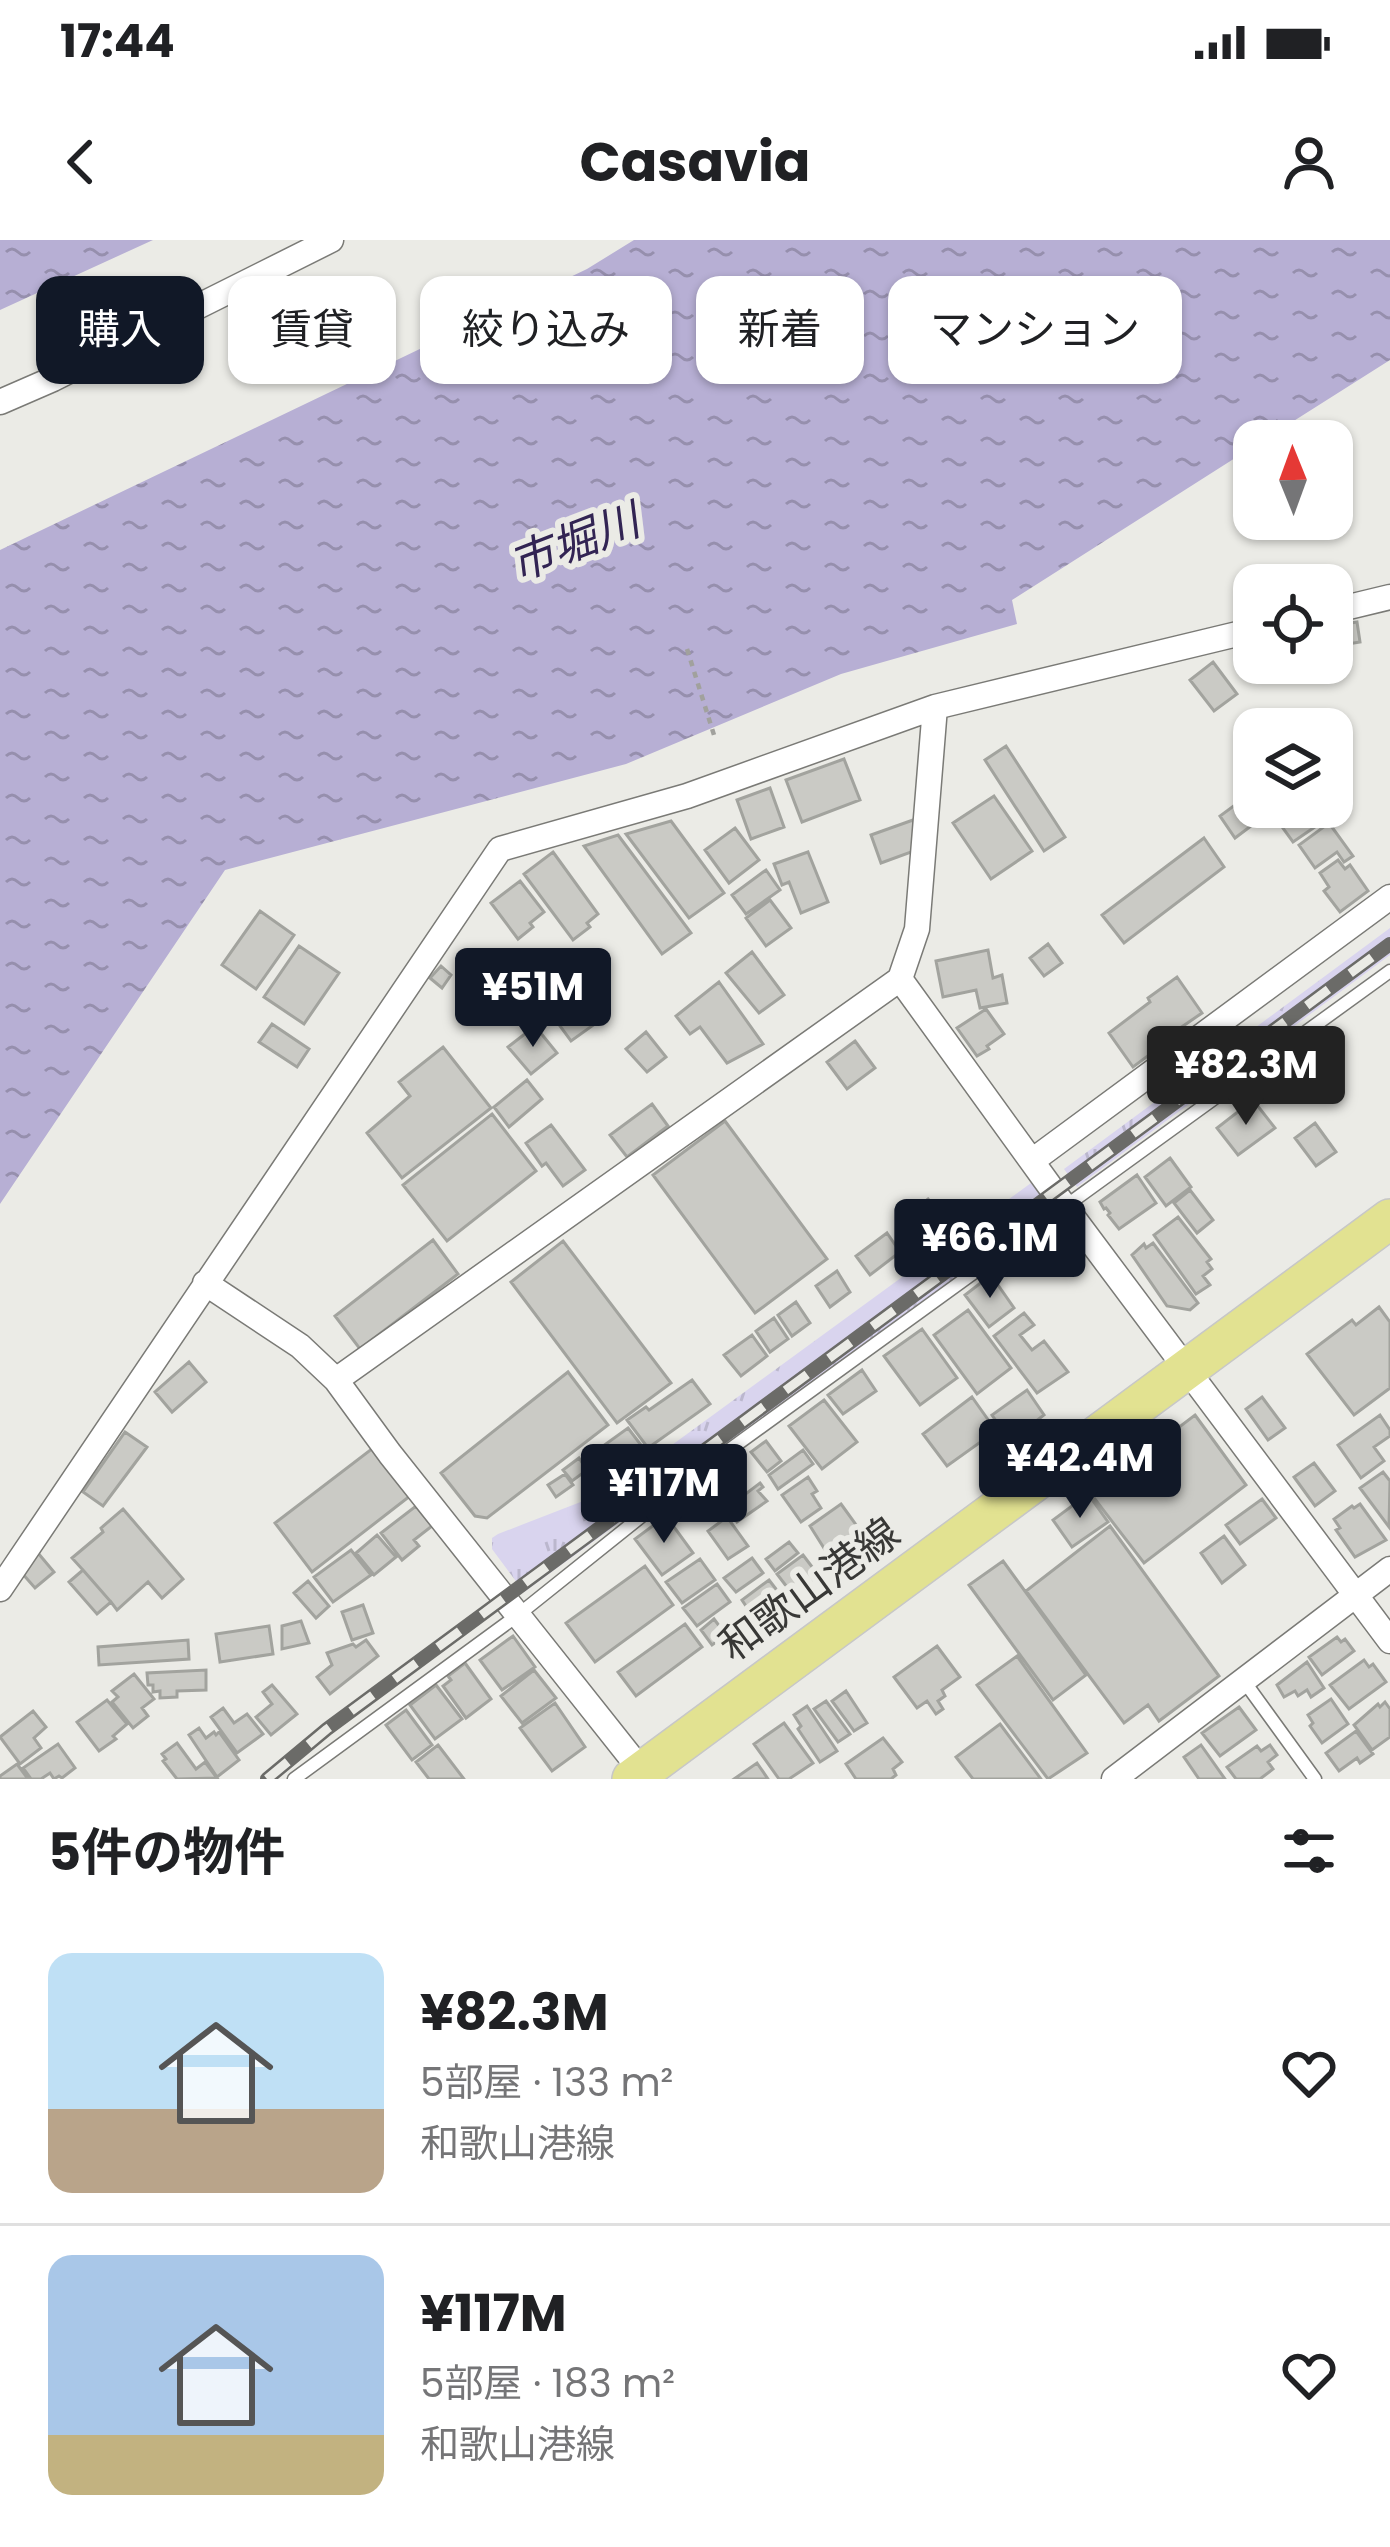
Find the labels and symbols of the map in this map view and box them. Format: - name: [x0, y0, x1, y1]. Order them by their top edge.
- north arrow: [1233, 420, 1353, 540]
- water label: 市堀川: [500, 487, 652, 596]
- pin: ¥51M: [462, 948, 604, 1050]
- pin: ¥82.3M: [1148, 1026, 1344, 1128]
- pin: ¥66.1M: [892, 1199, 1088, 1301]
- pin: ¥42.4M: [982, 1419, 1178, 1521]
- pin: ¥117M: [580, 1444, 748, 1546]
- street label: 和歌山港線: [707, 1504, 912, 1675]

